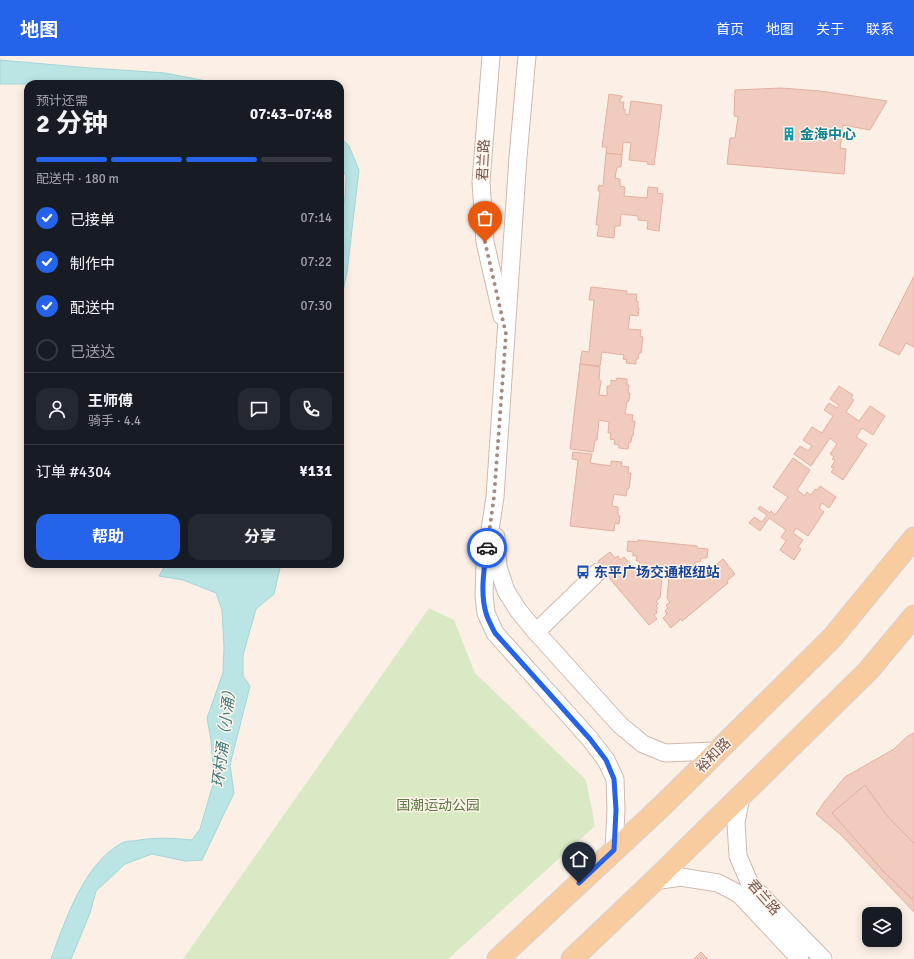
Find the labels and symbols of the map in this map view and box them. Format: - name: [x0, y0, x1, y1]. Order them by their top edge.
- building icon: 金海中心: [781, 126, 797, 142]
- place label: 金海中心: [800, 126, 856, 143]
- street label: 君兰路: [474, 139, 493, 181]
- pin: [468, 201, 502, 242]
- courier: [467, 528, 507, 568]
- bus stop icon: 东平广场交通枢纽站: [575, 564, 591, 580]
- place label: 东平广场交通枢纽站: [594, 564, 720, 581]
- water label: 环村涌（小涌）: [209, 682, 239, 788]
- street label: 裕和路: [692, 734, 734, 776]
- park label: 国潮运动公园: [396, 797, 480, 814]
- pin: [562, 842, 596, 883]
- street label: 君兰路: [743, 876, 784, 919]

